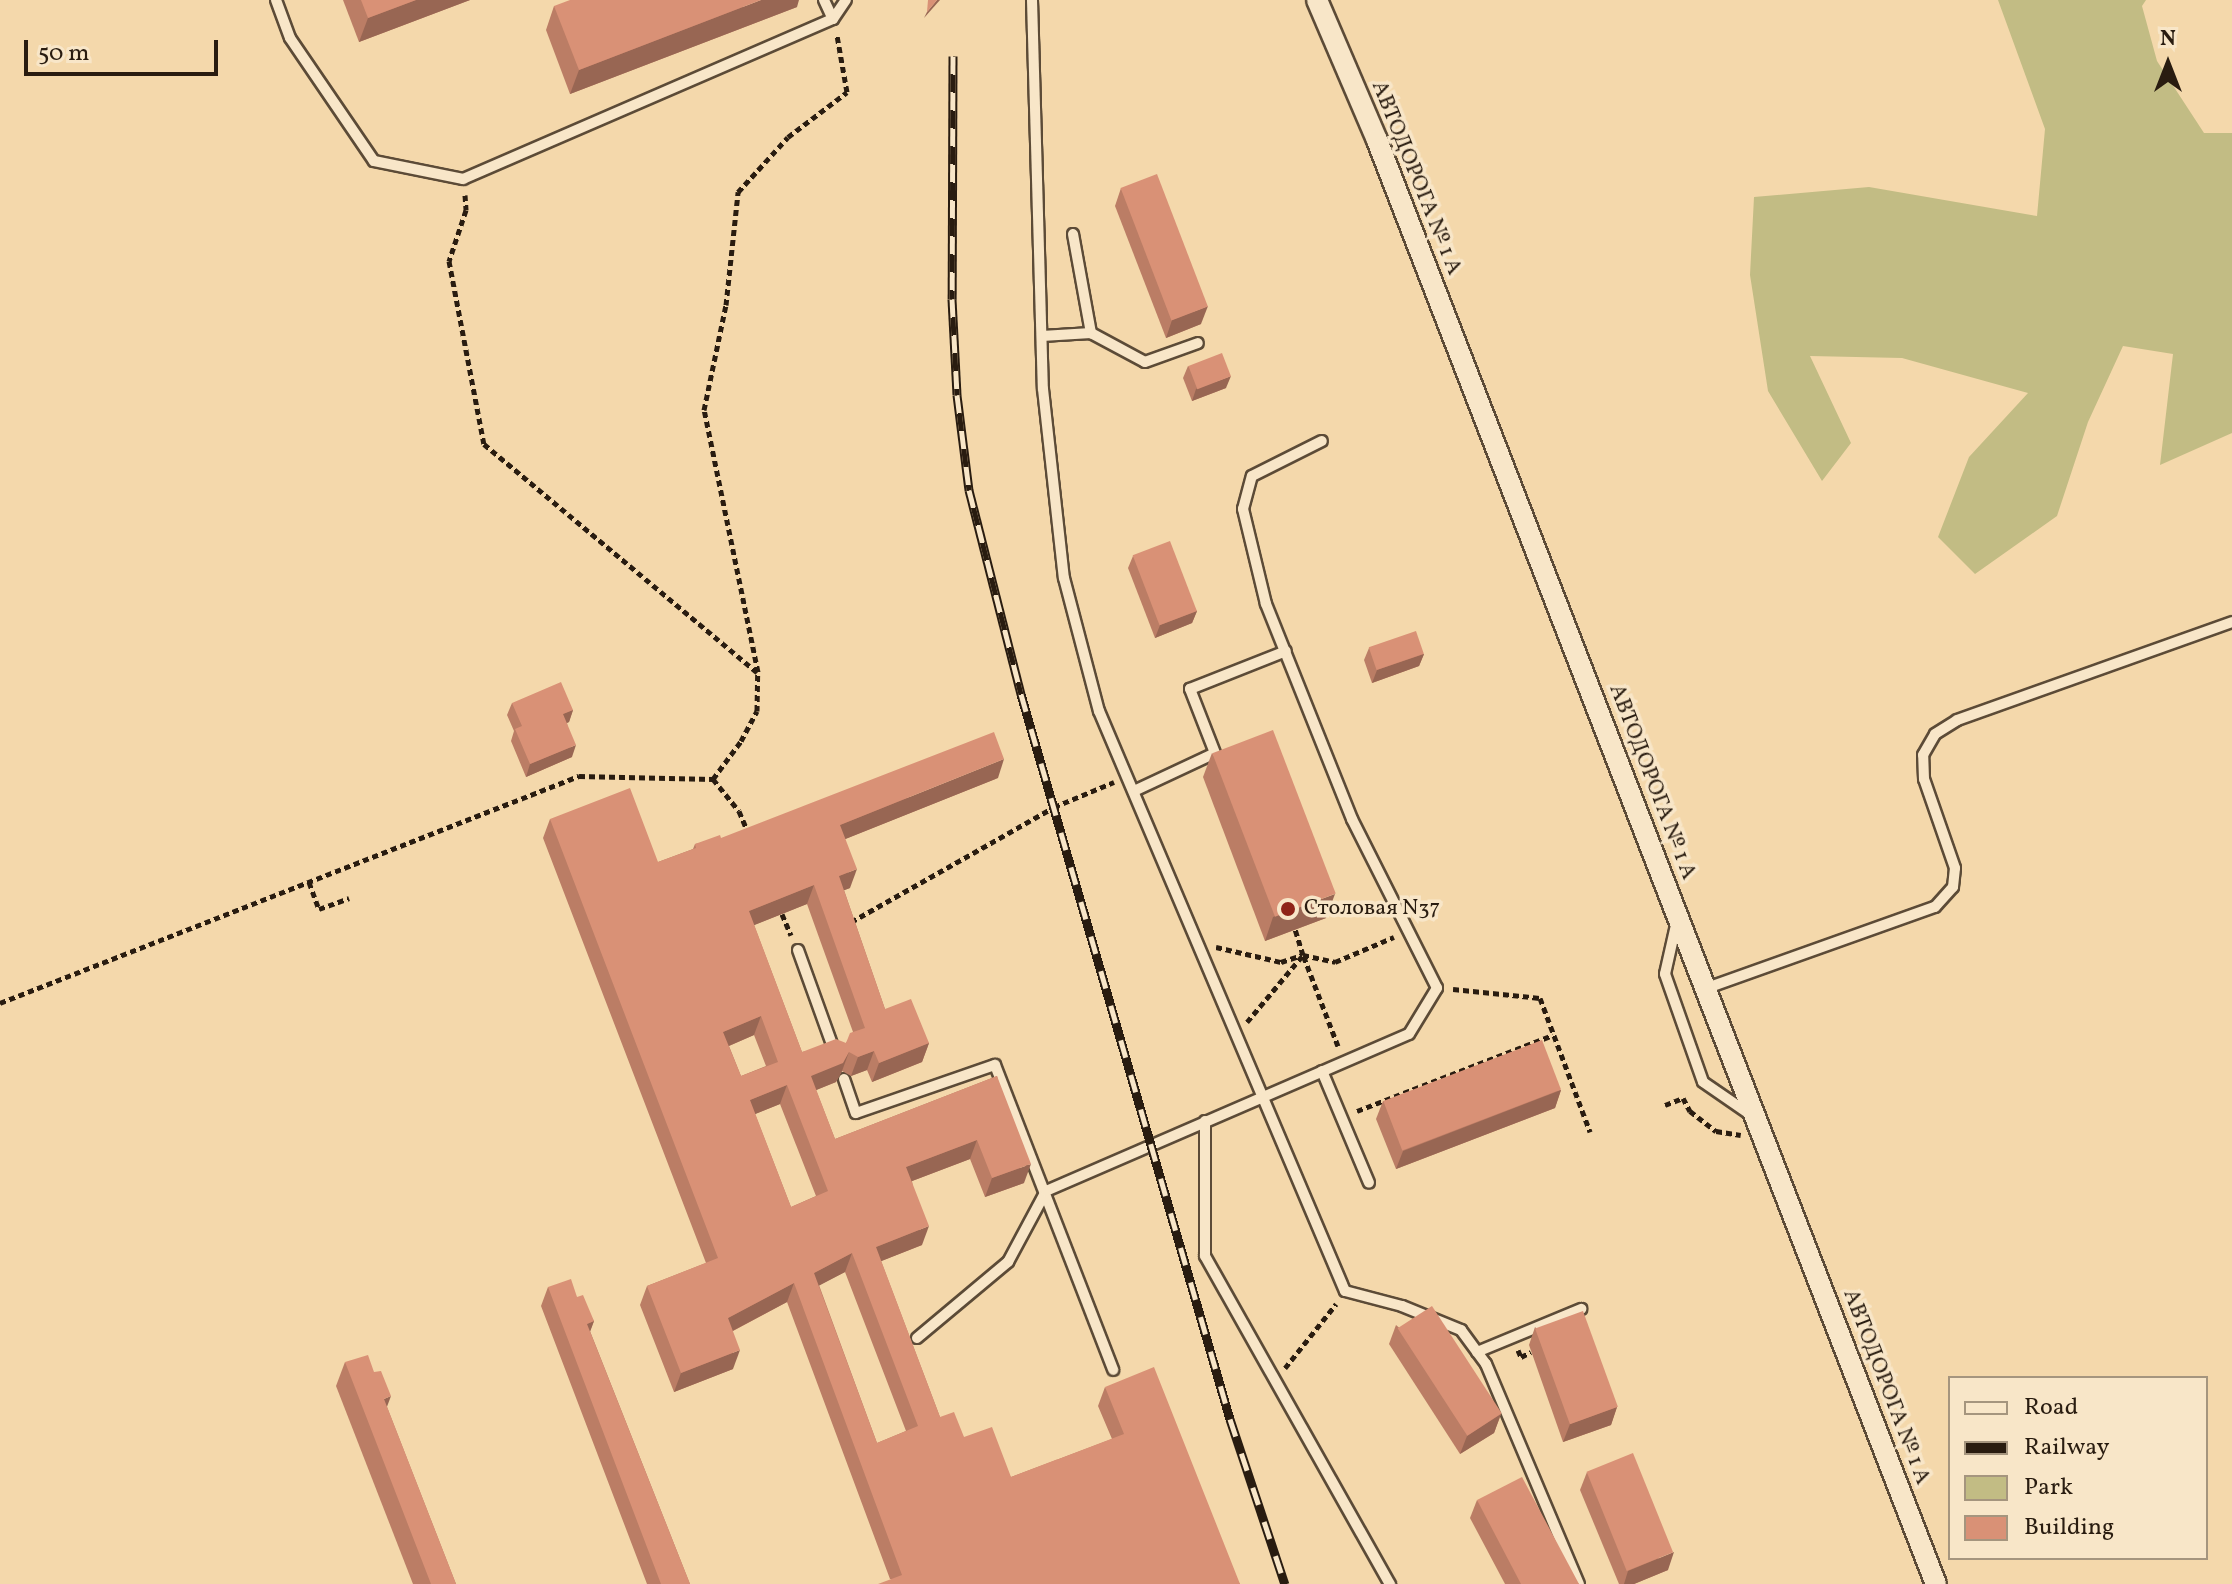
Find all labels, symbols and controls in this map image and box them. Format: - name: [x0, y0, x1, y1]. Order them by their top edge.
- scale bar: [28, 24, 222, 74]
- north arrow: [2128, 24, 2208, 104]
- text: N: [2160, 24, 2176, 55]
- text: 50 m: [38, 37, 90, 71]
- street label: АВТОДОРОГА № 1 А: [1365, 77, 1467, 279]
- street label: АВТОДОРОГА № 1 А: [1603, 681, 1701, 883]
- place label: Столовая N37: [1304, 896, 1440, 922]
- marker: Столовая N37: [1279, 900, 1297, 918]
- street label: АВТОДОРОГА № 1 А: [1837, 1286, 1935, 1488]
- legend: [1948, 1376, 2208, 1560]
- text: Road: [2024, 1391, 2078, 1425]
- text: Railway: [2024, 1431, 2110, 1465]
- text: Park: [2024, 1471, 2073, 1505]
- text: Building: [2024, 1511, 2114, 1545]

